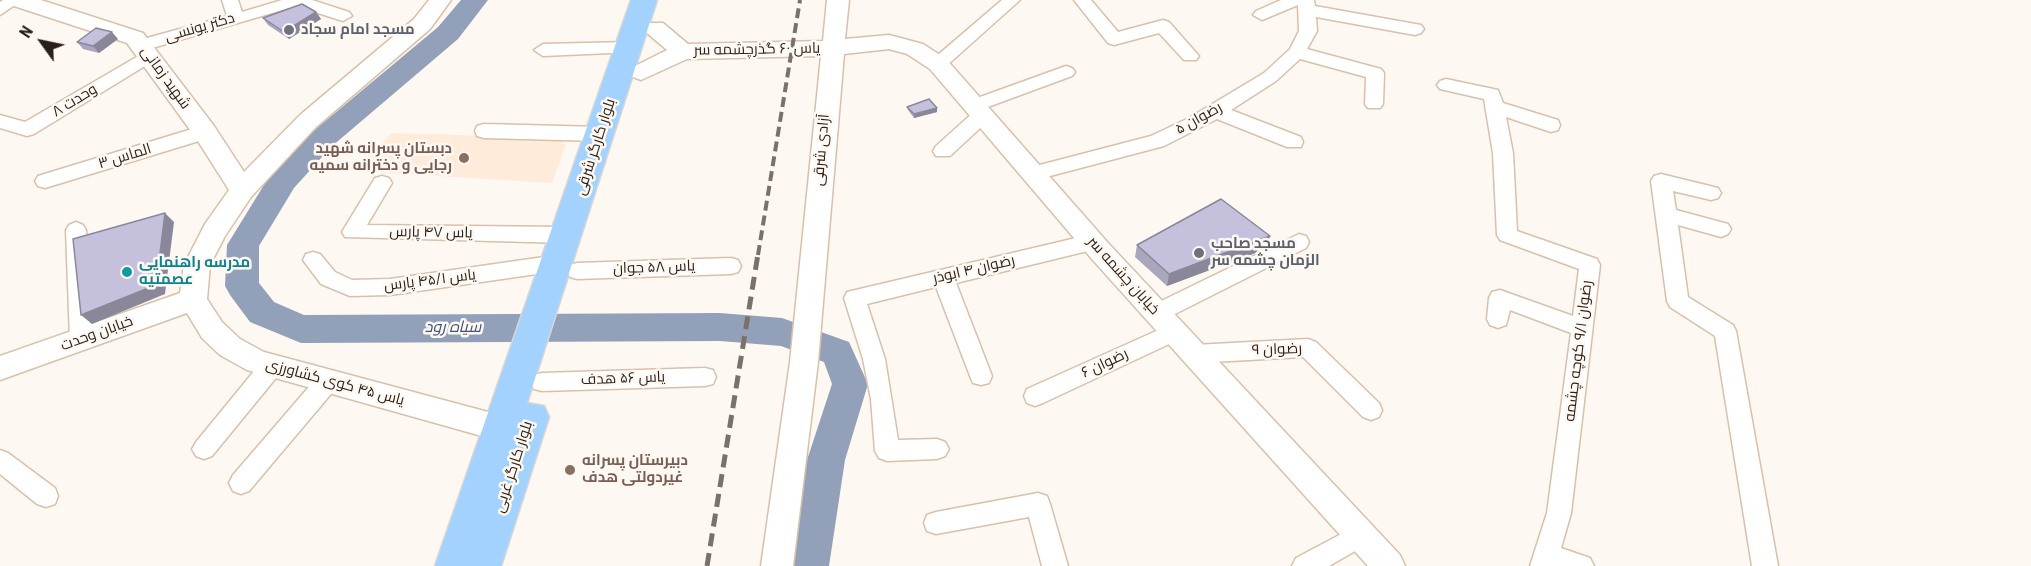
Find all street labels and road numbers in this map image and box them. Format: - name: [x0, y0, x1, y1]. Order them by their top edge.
- street label: دکتر یونسی: [163, 9, 237, 47]
- street label: یاس ۶۰ گذرچشمه سر: [694, 40, 820, 60]
- street label: شهید زمانی: [136, 43, 194, 113]
- street label: وحدت ۸: [49, 81, 101, 121]
- street label: بلوار کارگر شرقی: [572, 96, 620, 198]
- street label: رضوان ۵: [1173, 99, 1225, 139]
- street label: آزادی شرقی: [810, 113, 834, 187]
- street label: الماس ۳: [96, 140, 154, 174]
- street label: یاس ۴۷ پارس: [389, 223, 473, 243]
- street label: خیابان چشمه سر: [1083, 233, 1163, 319]
- street label: رضوان ۴ ابوذر: [931, 252, 1017, 288]
- street label: یاس ۵۸ جوان: [613, 258, 695, 278]
- street label: یاس ۴۵/۱ پارس: [383, 266, 477, 296]
- street label: رضوان ۹/۱ کوچه چشمه: [1561, 279, 1597, 423]
- street label: خیابان وحدت: [58, 313, 136, 355]
- street label: رضوان ۹: [1252, 340, 1302, 360]
- street label: رضوان ۶: [1079, 345, 1131, 383]
- street label: یاس ۴۵ کوی کشاورزی: [264, 356, 406, 410]
- street label: یاس ۵۶ هدف: [581, 369, 665, 389]
- street label: بلوار کارگر غربی: [491, 419, 537, 515]

